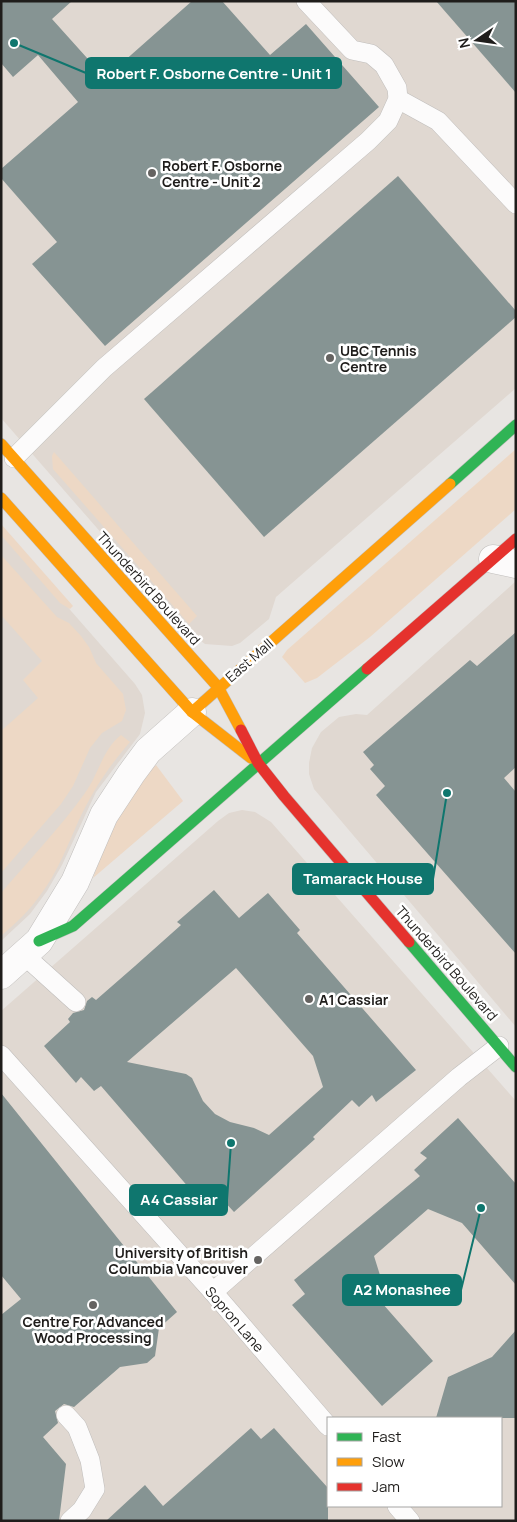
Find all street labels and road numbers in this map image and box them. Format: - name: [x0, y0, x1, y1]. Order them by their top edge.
- street label: Thunderbird Boulevard: [93, 527, 205, 649]
- street label: East Mall: [221, 634, 277, 686]
- street label: Thunderbird Boulevard: [392, 902, 502, 1024]
- street label: Sopron Lane: [201, 1282, 269, 1356]

